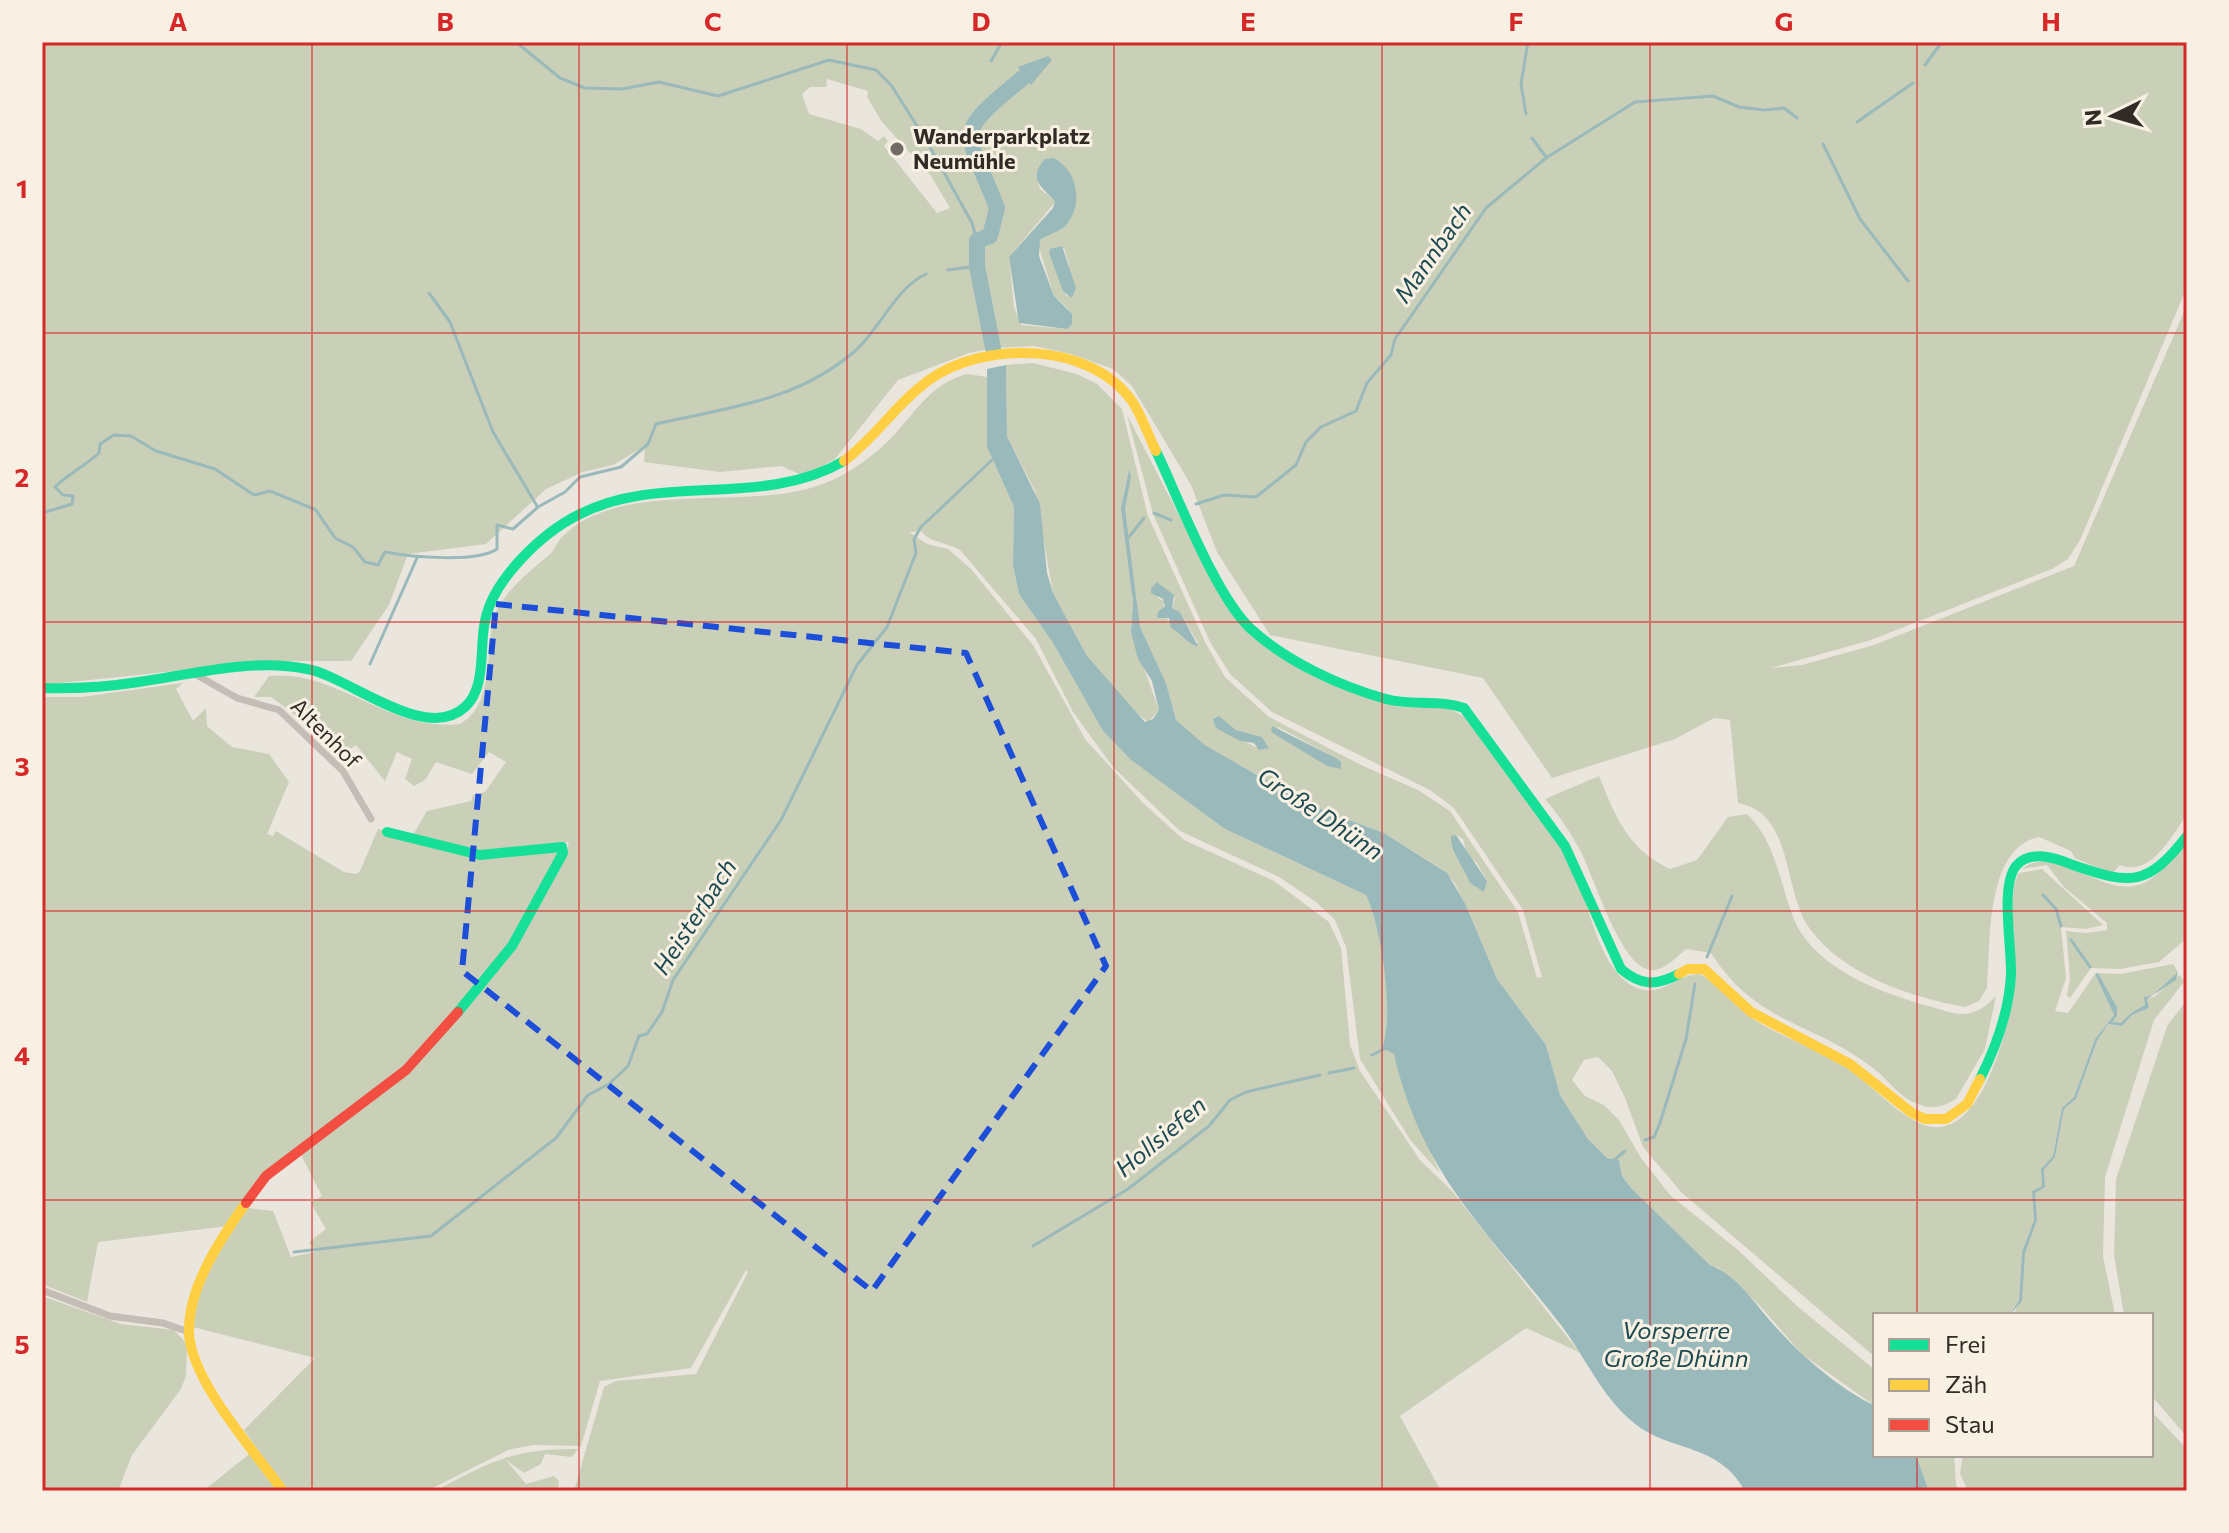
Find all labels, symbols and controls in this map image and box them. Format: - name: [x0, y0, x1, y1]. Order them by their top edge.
- text: A: [169, 5, 188, 36]
- text: B: [436, 5, 454, 36]
- text: C: [704, 5, 722, 36]
- text: D: [971, 5, 991, 36]
- text: E: [1240, 5, 1256, 36]
- text: F: [1508, 5, 1524, 36]
- text: G: [1775, 5, 1793, 36]
- text: H: [2041, 5, 2061, 36]
- north arrow: [2073, 76, 2153, 156]
- text: N: [2078, 108, 2107, 127]
- place label: Wanderparkplatz Neumühle: [913, 122, 1090, 174]
- marker: Wanderparkplatz Neumühle: [888, 140, 906, 158]
- text: 1: [16, 172, 28, 203]
- water label: Mannbach: [1387, 197, 1477, 308]
- text: 2: [15, 461, 29, 492]
- street label: Altenhof: [286, 692, 367, 774]
- text: 3: [14, 750, 30, 781]
- water label: Große Dhünn: [1253, 760, 1389, 865]
- water label: Heisterbach: [646, 853, 742, 979]
- text: 4: [14, 1039, 30, 1070]
- water label: Hollsiefen: [1109, 1090, 1211, 1182]
- legend: [1873, 1313, 2153, 1457]
- water label: Vorsperre Große Dhünn: [1604, 1315, 1748, 1372]
- text: 5: [14, 1328, 30, 1359]
- text: Frei: [1945, 1329, 1986, 1358]
- text: Zäh: [1945, 1369, 1987, 1398]
- text: Stau: [1945, 1409, 1995, 1438]

